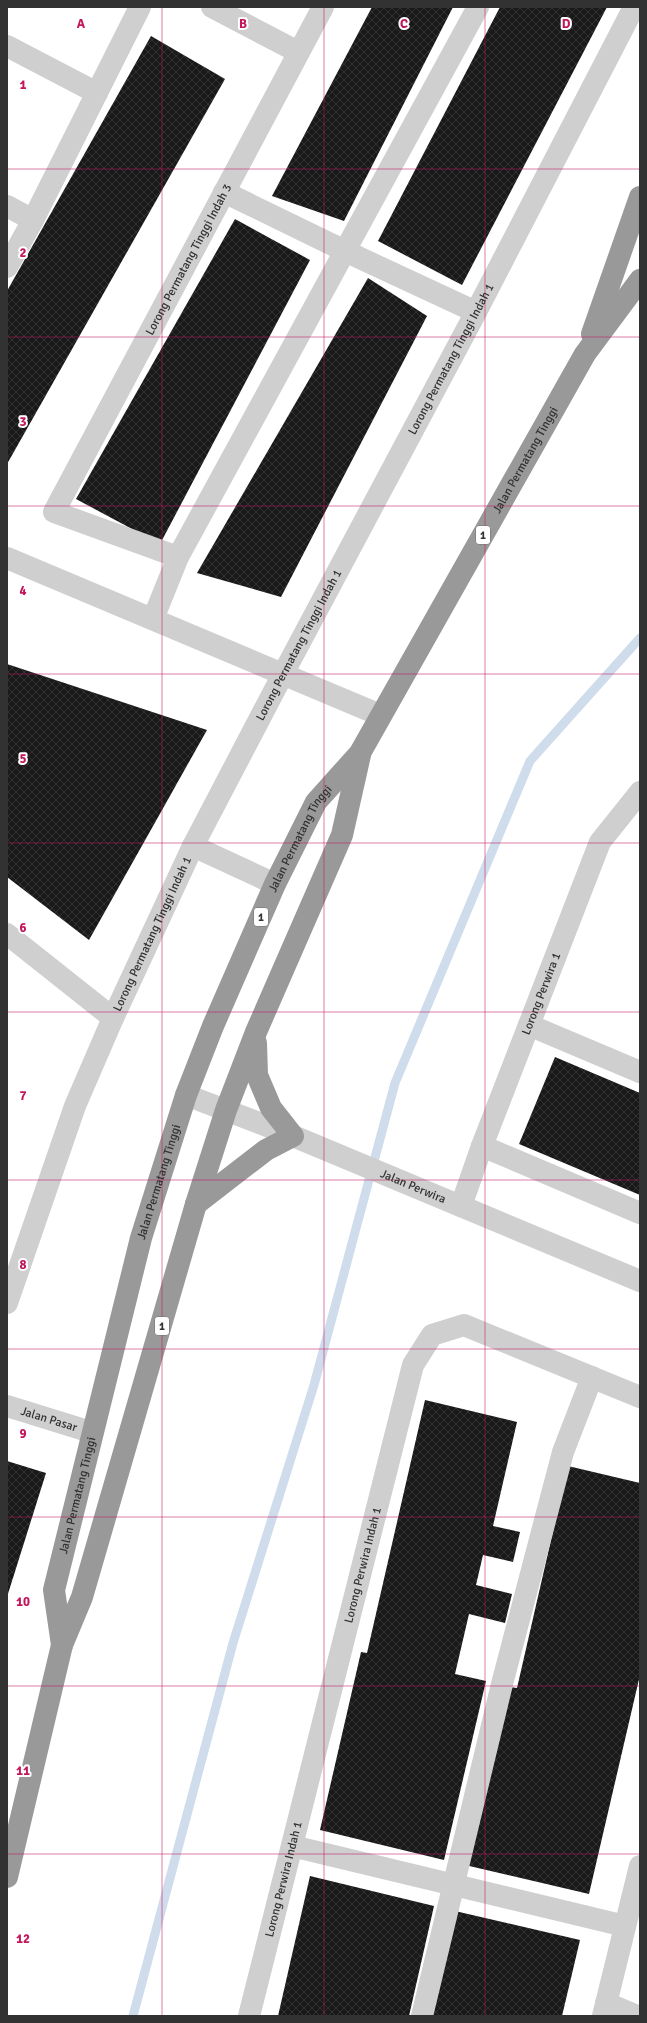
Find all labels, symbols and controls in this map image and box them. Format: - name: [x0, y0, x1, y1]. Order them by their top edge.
- text: A: [77, 16, 86, 32]
- text: B: [239, 16, 247, 32]
- text: C: [400, 16, 408, 32]
- text: D: [562, 16, 571, 32]
- text: 1: [19, 77, 27, 93]
- street label: Lorong Permatang Tinggi Indah 3: [143, 182, 235, 338]
- text: 2: [19, 245, 27, 261]
- street label: Lorong Permatang Tinggi Indah 1: [405, 281, 497, 437]
- street label: Jalan Permatang Tinggi: [490, 404, 562, 516]
- text: 3: [19, 414, 27, 430]
- road number: 1: [476, 526, 490, 544]
- street label: Lorong Permatang Tinggi Indah 1: [253, 567, 345, 723]
- text: 4: [19, 583, 27, 599]
- text: 5: [19, 751, 27, 767]
- street label: Jalan Permatang Tinggi: [265, 782, 335, 895]
- street label: Lorong Permatang Tinggi Indah 1: [110, 854, 195, 1014]
- road number: 1: [254, 908, 268, 926]
- text: 6: [19, 920, 27, 936]
- street label: Lorong Perwira 1: [519, 951, 564, 1037]
- text: 7: [19, 1088, 27, 1104]
- street label: Jalan Permatang Tinggi: [134, 1123, 184, 1241]
- street label: Jalan Perwira: [378, 1166, 448, 1207]
- text: 8: [19, 1257, 27, 1273]
- road number: 1: [155, 1317, 169, 1335]
- street label: Jalan Pasar: [19, 1404, 80, 1435]
- text: 9: [19, 1426, 27, 1442]
- street label: Jalan Permatang Tinggi: [56, 1436, 100, 1556]
- street label: Lorong Perwira Indah 1: [341, 1506, 385, 1625]
- text: 10: [16, 1594, 30, 1610]
- text: 11: [16, 1763, 30, 1779]
- street label: Lorong Perwira Indah 1: [262, 1820, 306, 1939]
- text: 12: [16, 1931, 30, 1947]

